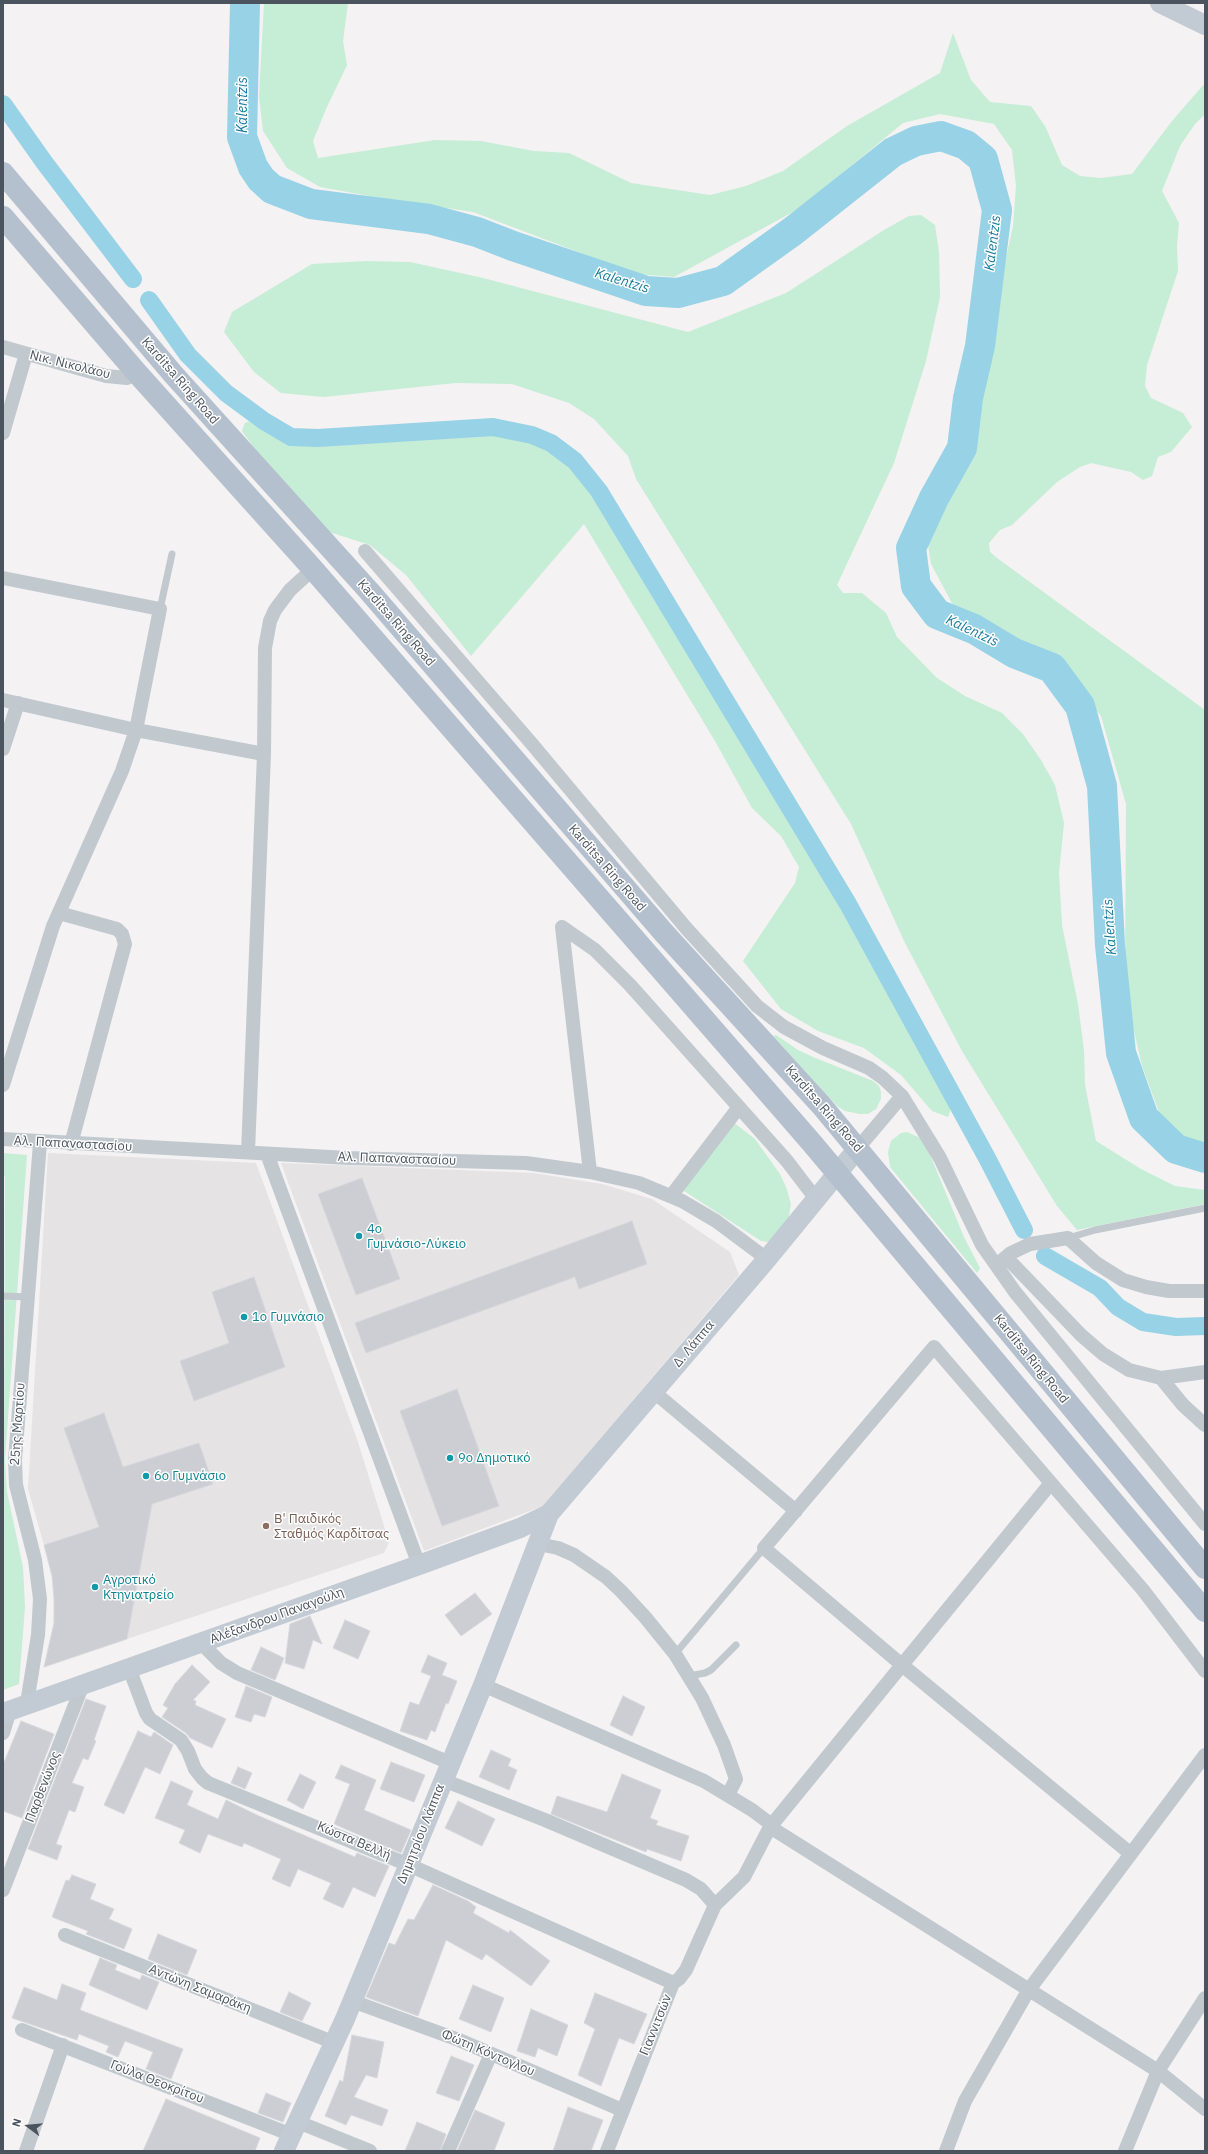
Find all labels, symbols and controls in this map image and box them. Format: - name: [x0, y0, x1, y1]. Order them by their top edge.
- water label: Kalentzis: [235, 77, 251, 133]
- water label: Kalentzis: [981, 214, 1005, 272]
- water label: Kalentzis: [593, 265, 651, 297]
- street label: Karditsa Ring Road: [138, 334, 222, 428]
- street label: Νικ. Νικολάου: [28, 347, 112, 383]
- street label: Karditsa Ring Road: [354, 576, 438, 670]
- water label: Kalentzis: [943, 612, 1001, 650]
- street label: Karditsa Ring Road: [565, 821, 649, 915]
- water label: Kalentzis: [1100, 898, 1120, 956]
- street label: Karditsa Ring Road: [782, 1062, 866, 1156]
- street label: Αλ. Παπαναστασίου: [13, 1133, 133, 1155]
- street label: Αλ. Παπαναστασίου: [337, 1149, 457, 1169]
- place label: 4ο Γυμνάσιο-Λύκειο: [367, 1221, 466, 1252]
- marker: 4ο Γυμνάσιο-Λύκειο: [354, 1231, 364, 1241]
- place label: 1ο Γυμνάσιο: [252, 1309, 324, 1325]
- street label: Karditsa Ring Road: [990, 1311, 1072, 1407]
- marker: 1ο Γυμνάσιο: [239, 1312, 249, 1322]
- street label: Δ. Λάππα: [670, 1317, 718, 1371]
- street label: 25ης Μαρτίου: [7, 1382, 29, 1466]
- place label: 9ο Δημοτικό: [458, 1450, 531, 1466]
- marker: 9ο Δημοτικό: [445, 1453, 455, 1463]
- place label: 6ο Γυμνάσιο: [154, 1468, 226, 1484]
- marker: 6ο Γυμνάσιο: [141, 1471, 151, 1481]
- place label: Β' Παιδικός Σταθμός Καρδίτσας: [274, 1511, 389, 1542]
- marker: Β' Παιδικός Σταθμός Καρδίτσας: [261, 1521, 271, 1531]
- place label: Αγροτικό Κτηνιατρείο: [103, 1572, 174, 1603]
- marker: Αγροτικό Κτηνιατρείο: [90, 1582, 100, 1592]
- street label: Αλέξανδρου Παναγούλη: [208, 1584, 346, 1648]
- street label: Παρθενώνος: [22, 1749, 64, 1825]
- street label: Δημητρίου Λάππα: [394, 1782, 448, 1886]
- street label: Κώστα Βελλή: [315, 1818, 393, 1864]
- street label: Αντώνη Σαμαράκη: [147, 1961, 253, 2017]
- street label: Γιαννιτσών: [637, 1992, 675, 2058]
- street label: Φώτη Κόντογλου: [439, 2026, 537, 2080]
- street label: Γούλα Θεοκρίτου: [108, 2057, 206, 2107]
- north arrow: [8, 2106, 48, 2146]
- text: N: [9, 2117, 24, 2128]

